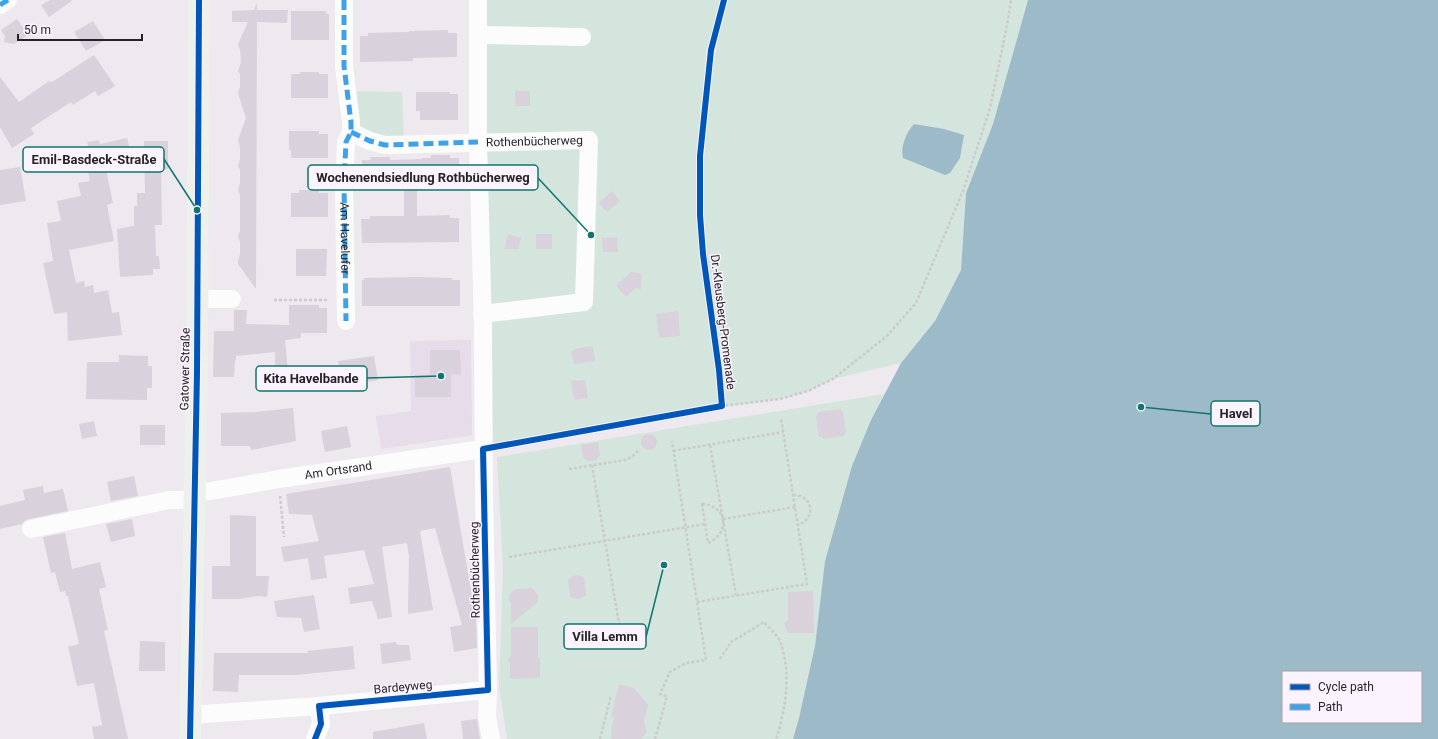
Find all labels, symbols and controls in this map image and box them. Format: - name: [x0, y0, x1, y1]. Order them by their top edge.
- scale bar: [18, 16, 142, 42]
- text: 50 m: [24, 23, 51, 37]
- street label: Rothenbücherweg: [486, 133, 583, 150]
- callout: Emil-Basdeck-Straße: [23, 147, 164, 172]
- text: Emil-Basdeck-Straße: [32, 152, 156, 167]
- callout: Wochenendsiedlung Rothbücherweg: [308, 165, 538, 190]
- text: Wochenendsiedlung Rothbücherweg: [316, 170, 530, 185]
- street label: Am Havelufer: [337, 202, 352, 275]
- street label: Dr.-Kleusberg-Promenade: [708, 254, 738, 390]
- street label: Gatower Straße: [177, 328, 193, 410]
- callout: Kita Havelbande: [256, 366, 367, 391]
- text: Kita Havelbande: [263, 371, 359, 386]
- callout: Havel: [1211, 401, 1260, 426]
- text: Havel: [1219, 406, 1253, 421]
- street label: Am Ortsrand: [304, 458, 373, 482]
- street label: Rothenbücherweg: [467, 522, 483, 618]
- callout: Villa Lemm: [564, 624, 646, 649]
- text: Villa Lemm: [572, 629, 638, 644]
- legend: [1282, 671, 1422, 723]
- street label: Bardeyweg: [373, 677, 433, 697]
- text: Cycle path: [1318, 680, 1374, 694]
- text: Path: [1318, 700, 1343, 714]

